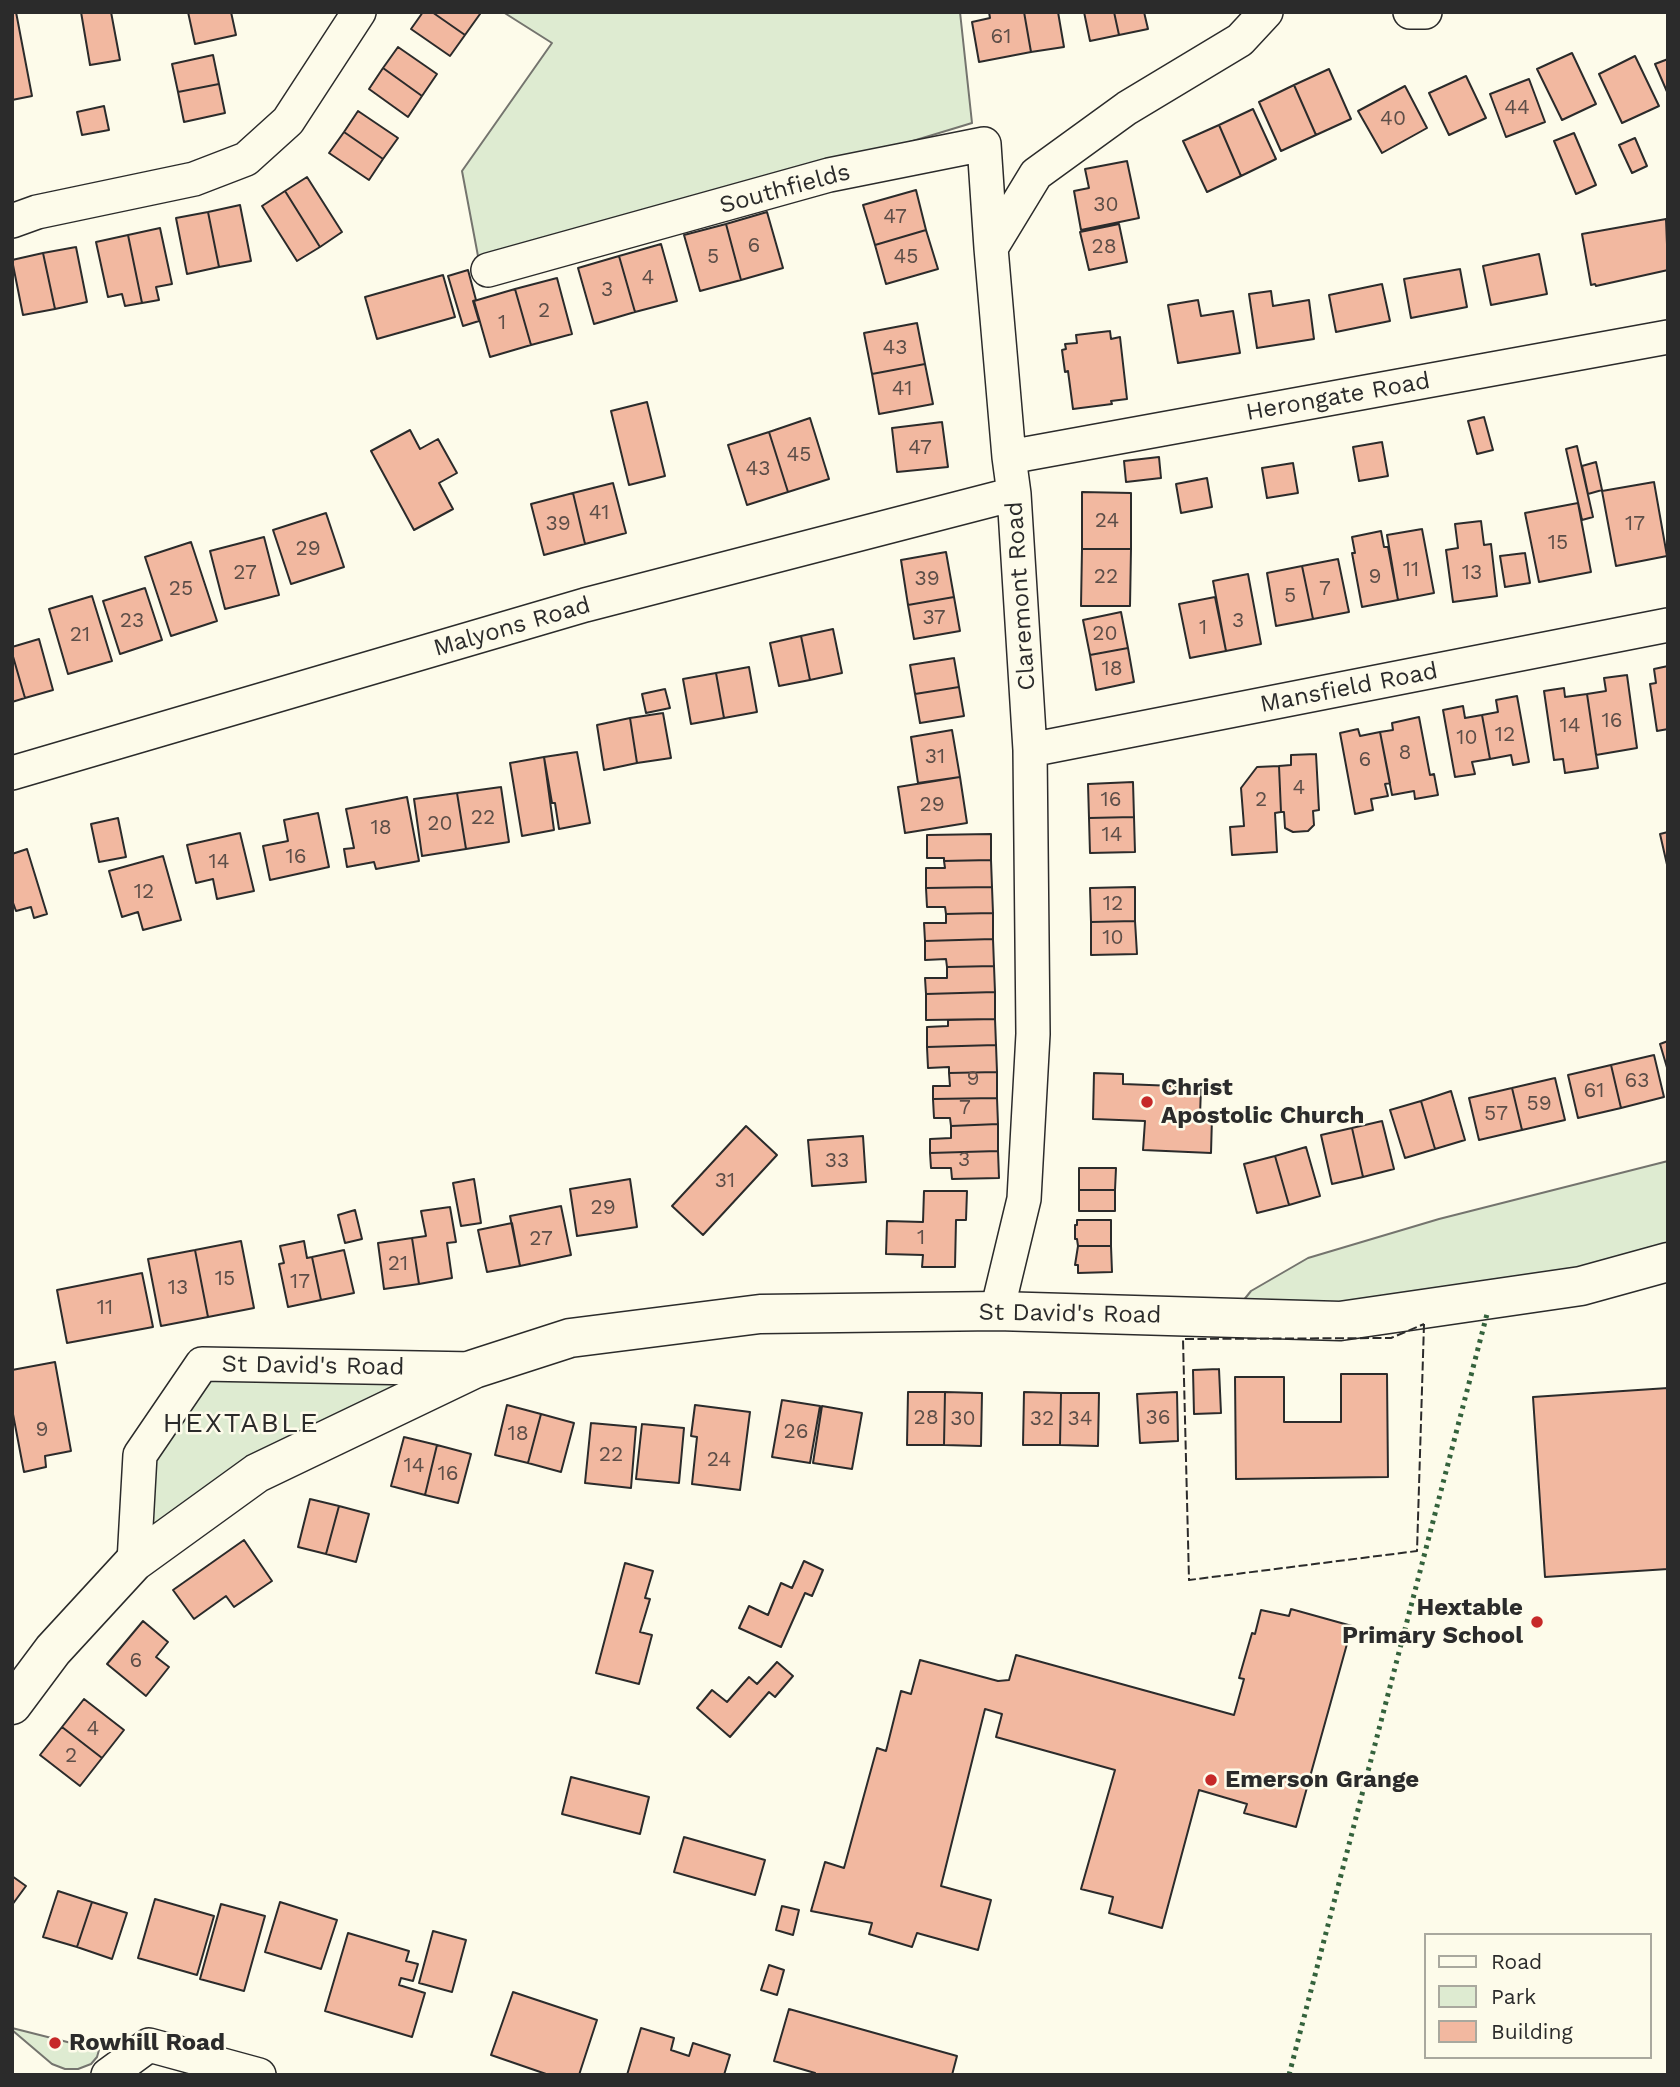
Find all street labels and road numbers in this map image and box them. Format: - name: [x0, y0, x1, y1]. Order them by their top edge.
- street label: Southfields: [717, 158, 853, 220]
- street label: Herongate Road: [1244, 367, 1432, 427]
- street label: Claremont Road: [1000, 501, 1042, 691]
- street label: Malyons Road: [430, 591, 594, 663]
- street label: Mansfield Road: [1258, 657, 1440, 719]
- street label: St David's Road: [978, 1298, 1162, 1330]
- street label: St David's Road: [221, 1350, 405, 1382]

